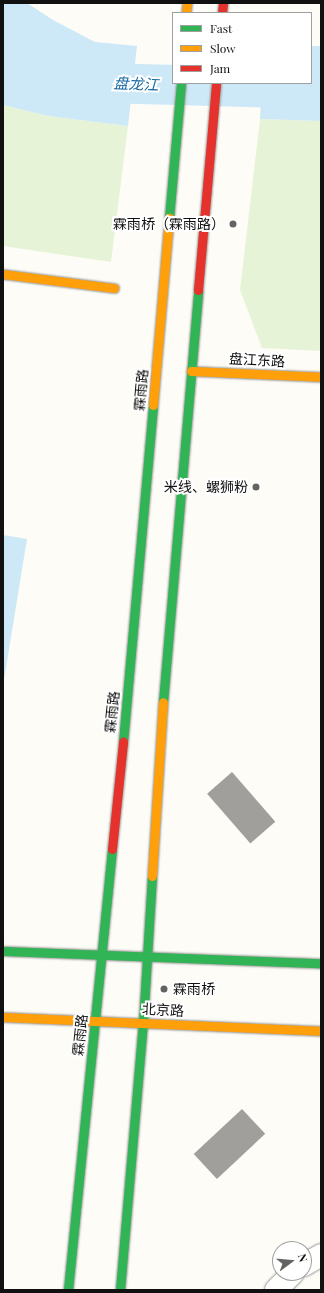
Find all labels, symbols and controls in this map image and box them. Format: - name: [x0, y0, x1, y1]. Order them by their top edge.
- legend: [172, 12, 312, 84]
- text: Fast: [210, 20, 232, 36]
- text: Slow: [210, 40, 236, 56]
- text: Jam: [210, 60, 230, 76]
- water label: 盘龙江: [113, 74, 159, 94]
- place label: 霖雨桥（霖雨路）: [113, 216, 225, 232]
- marker: 霖雨桥（霖雨路）: [228, 219, 238, 229]
- street label: 盘江东路: [229, 350, 285, 370]
- street label: 霖雨路: [131, 368, 151, 412]
- place label: 米线、螺狮粉: [164, 479, 248, 495]
- marker: 米线、螺狮粉: [251, 482, 261, 492]
- street label: 霖雨路: [101, 690, 123, 734]
- place label: 霖雨桥: [173, 981, 215, 997]
- marker: 霖雨桥: [158, 983, 170, 995]
- street label: 北京路: [142, 1001, 184, 1019]
- street label: 霖雨路: [69, 1013, 91, 1057]
- north arrow: [272, 1241, 312, 1281]
- text: N: [295, 1252, 311, 1264]

